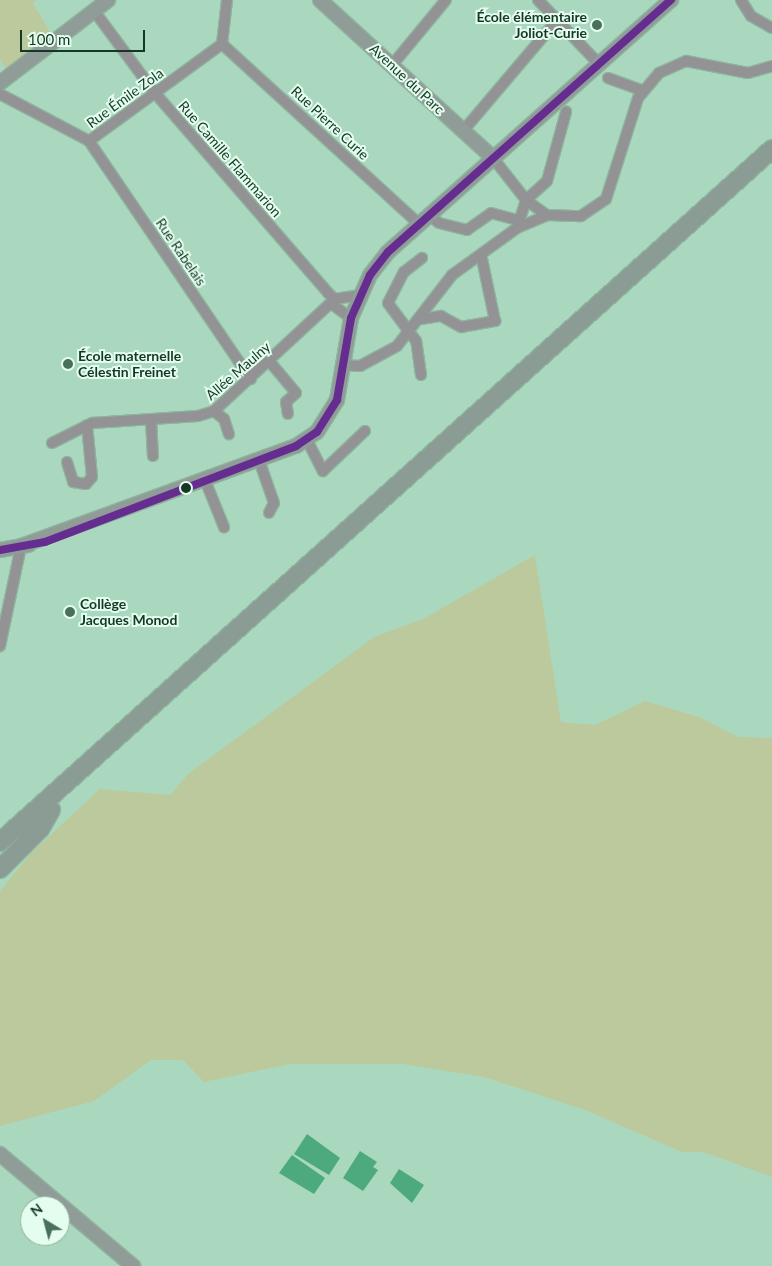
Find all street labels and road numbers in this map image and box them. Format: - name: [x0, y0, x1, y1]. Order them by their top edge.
- street label: Avenue du Parc: [366, 40, 448, 118]
- street label: Rue Émile Zola: [83, 65, 167, 131]
- street label: Rue Pierre Curie: [288, 83, 372, 163]
- street label: Rue Camille Flammarion: [175, 98, 285, 220]
- street label: Rue Rabelais: [152, 215, 210, 289]
- street label: Allée Maulny: [202, 338, 274, 404]

